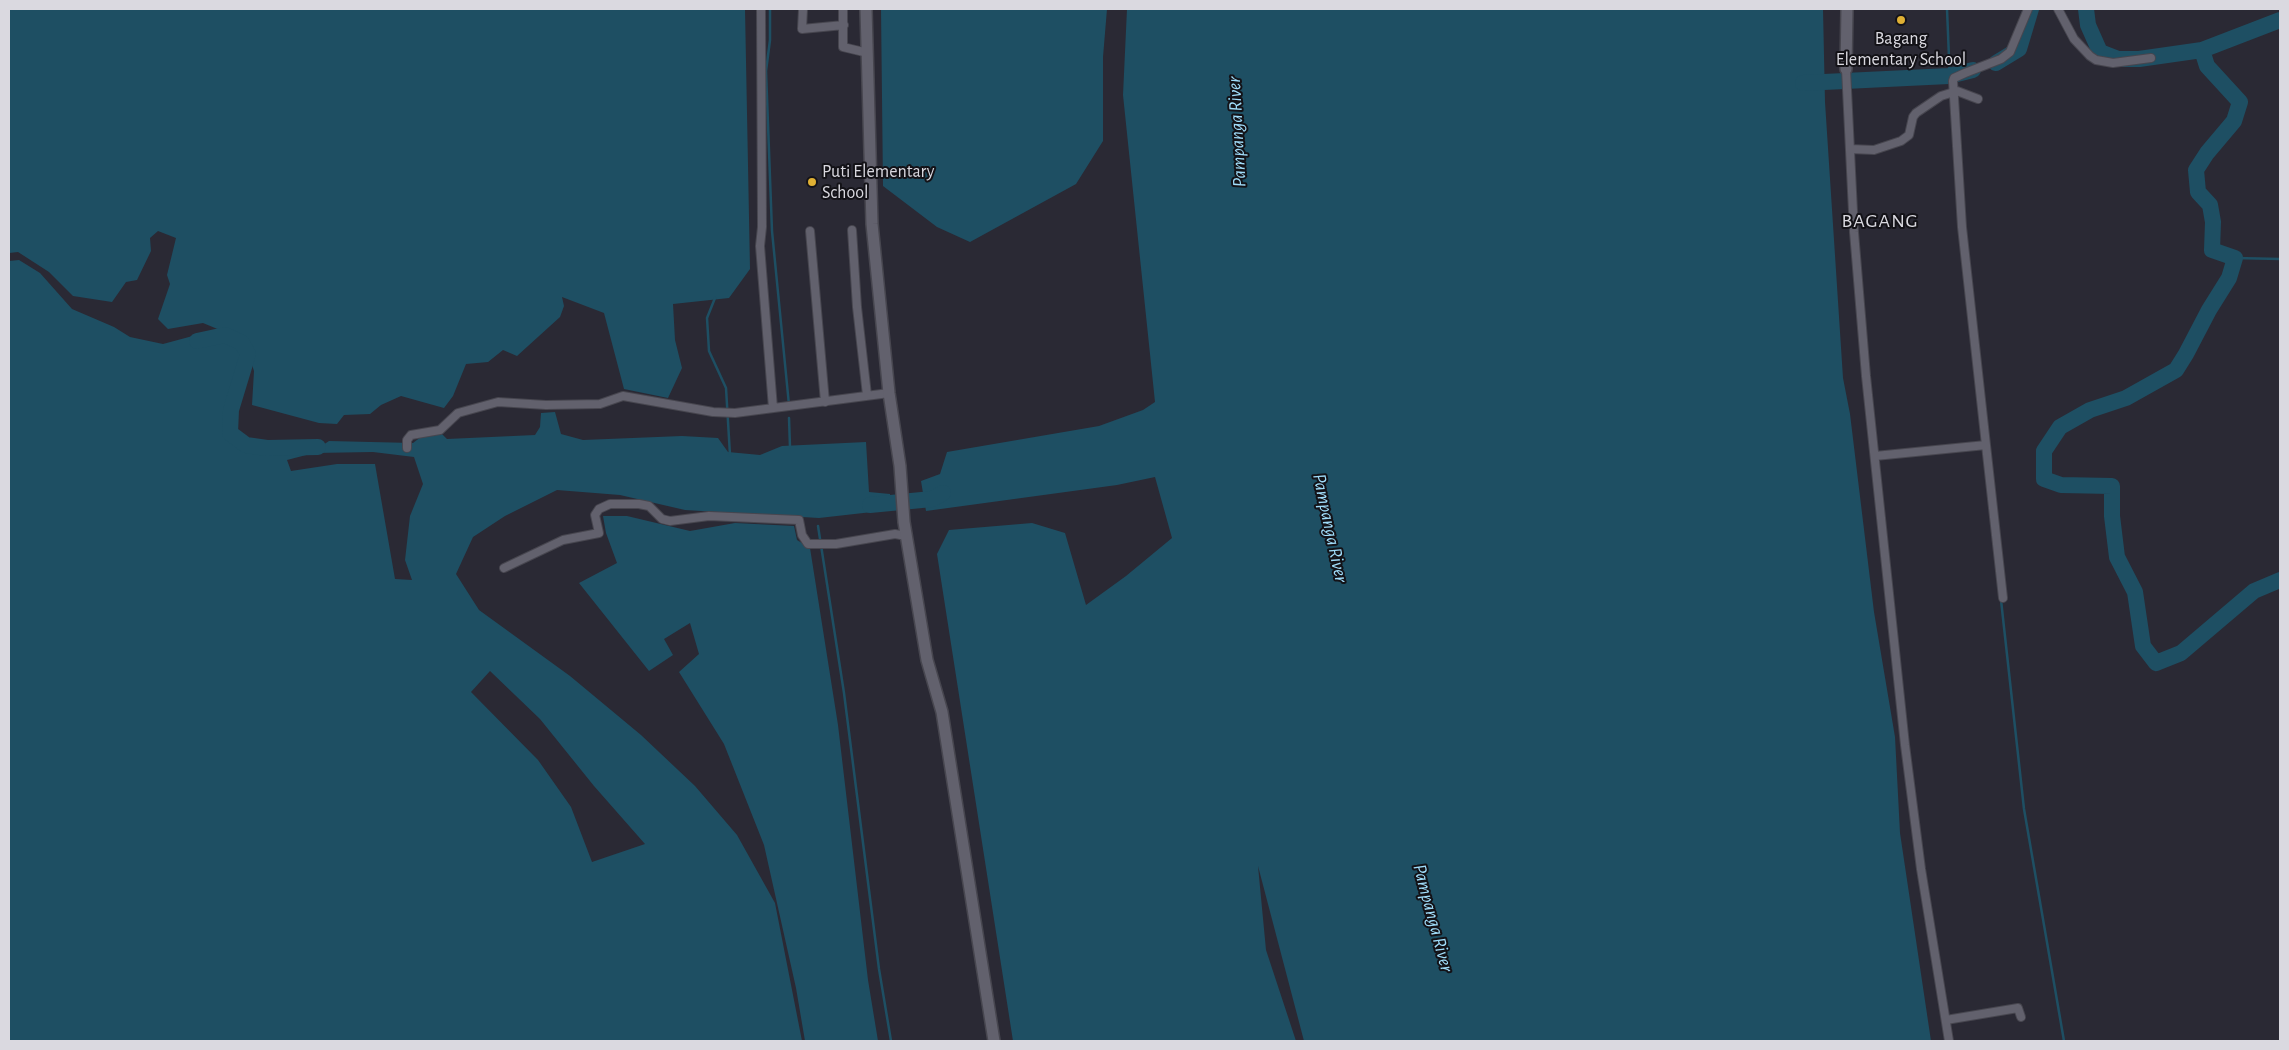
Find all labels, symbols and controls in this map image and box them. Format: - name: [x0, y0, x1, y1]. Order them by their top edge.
- marker: Bagang Elementary School: [1895, 14, 1907, 26]
- place label: Bagang Elementary School: [1836, 28, 1966, 70]
- water label: Pampanga River: [1223, 76, 1251, 188]
- place label: Puti Elementary School: [822, 161, 934, 203]
- marker: Puti Elementary School: [806, 176, 818, 188]
- district label: BAGANG: [1841, 209, 1919, 233]
- water label: Pampanga River: [1307, 472, 1353, 584]
- water label: Pampanga River: [1408, 862, 1458, 974]

